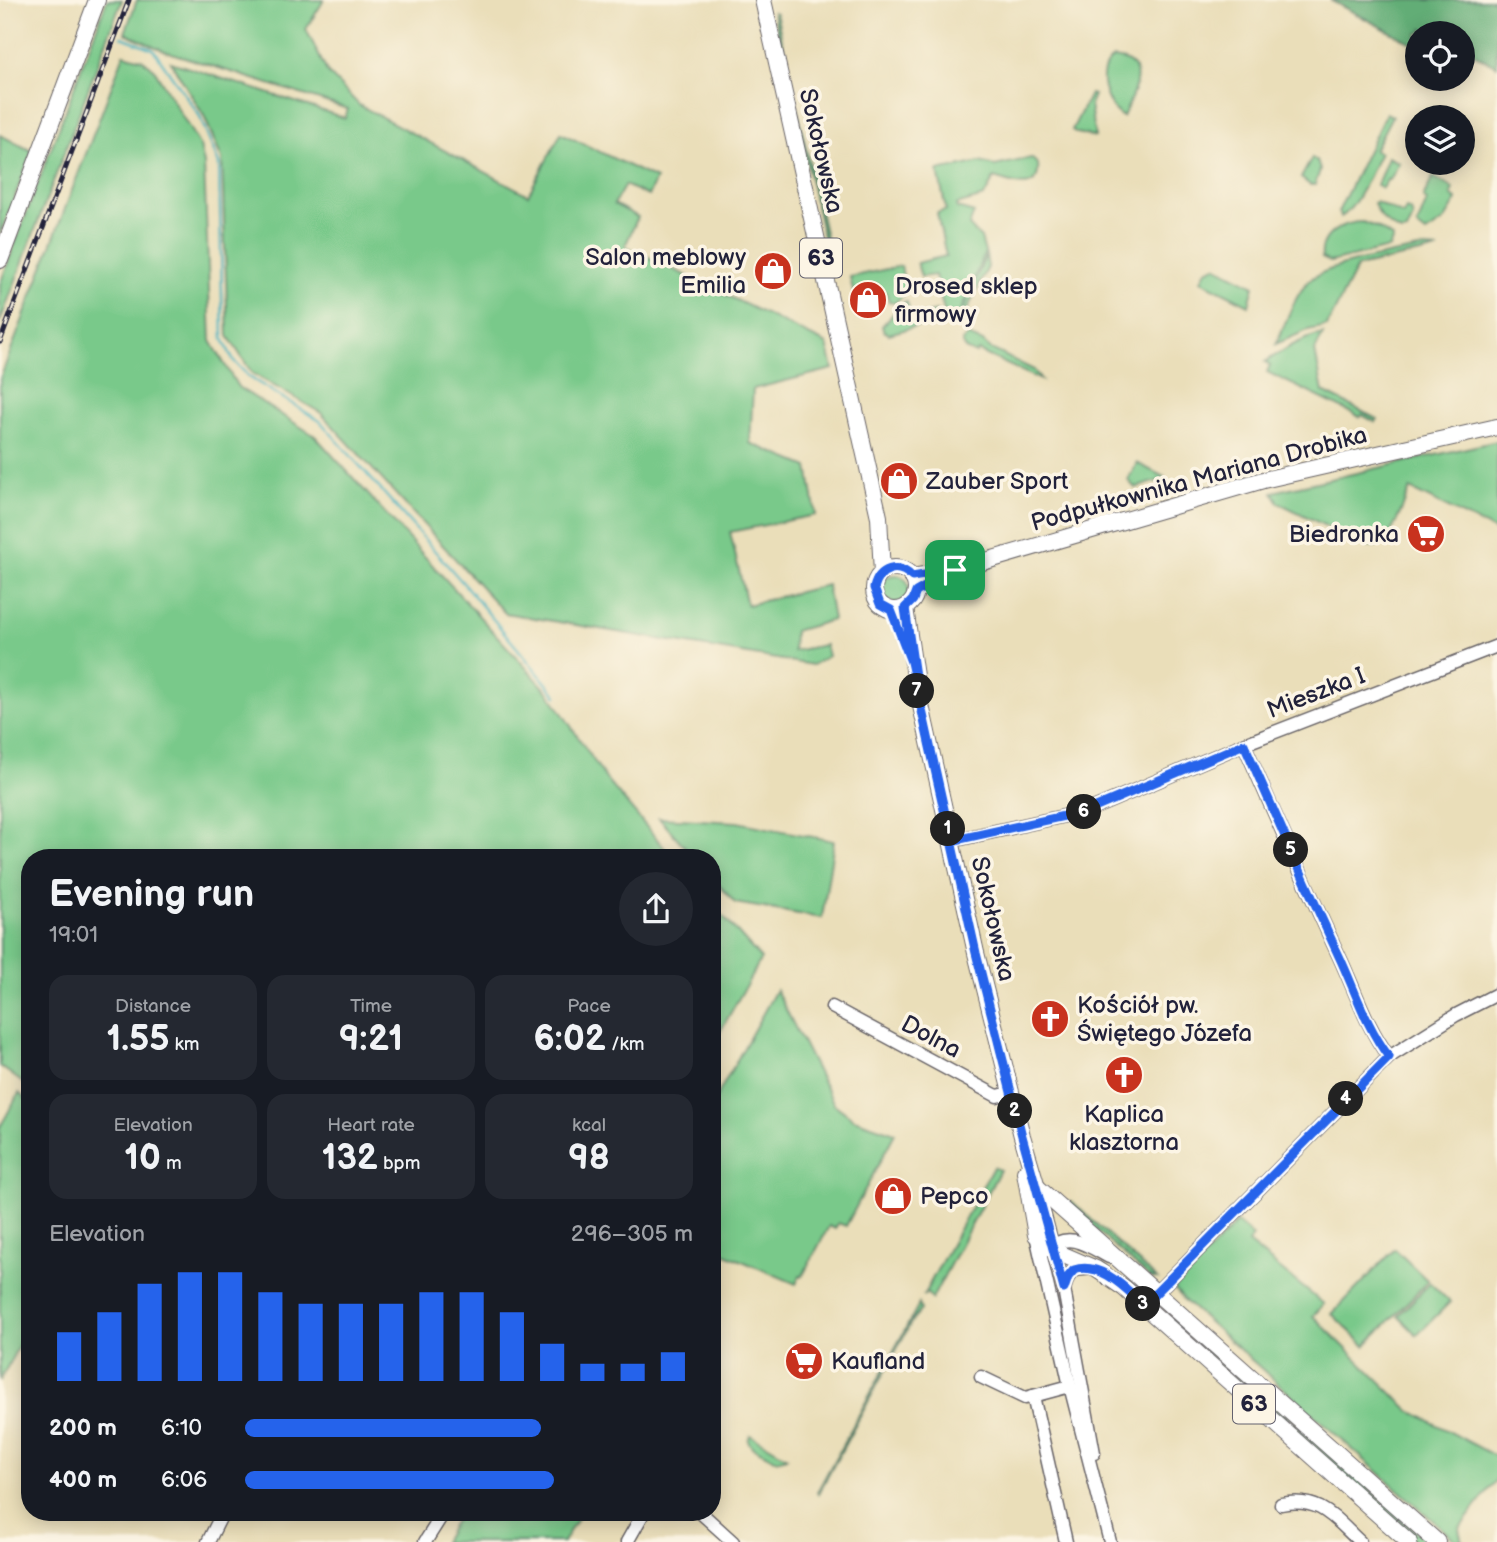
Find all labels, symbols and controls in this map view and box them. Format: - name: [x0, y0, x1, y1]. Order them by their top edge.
- map controls: [1405, 21, 1475, 175]
- button: locate: [1405, 21, 1475, 91]
- street label: Sokołowska: [793, 86, 849, 216]
- button: layers: [1405, 105, 1475, 175]
- road number: 63: [800, 238, 842, 278]
- place label: Salon meblowy Emilia: [585, 243, 746, 300]
- shop icon: Salon meblowy Emilia: [752, 250, 794, 292]
- place label: Drosed sklep firmowy: [895, 272, 1038, 329]
- shop icon: Drosed sklep firmowy: [847, 279, 889, 321]
- street label: Podpułkownika Mariana Drobika: [1028, 420, 1370, 538]
- shop icon: Zauber Sport: [878, 460, 920, 502]
- place label: Zauber Sport: [925, 467, 1069, 496]
- supermarket icon: Biedronka: [1405, 513, 1447, 555]
- place label: Biedronka: [1289, 520, 1399, 549]
- pin: [925, 540, 985, 600]
- icon: arrive: [936, 551, 974, 589]
- street label: Mieszka I: [1263, 661, 1369, 725]
- pin: 7: [900, 674, 934, 708]
- text: 7: [911, 679, 922, 702]
- pin: 6: [1066, 794, 1102, 830]
- text: 6: [1078, 800, 1089, 823]
- pin: 1: [930, 812, 965, 846]
- text: 1: [944, 817, 952, 840]
- pin: 5: [1274, 832, 1308, 868]
- text: 5: [1285, 838, 1296, 861]
- street label: Sokołowska: [965, 854, 1021, 984]
- text: Evening run: [49, 872, 254, 917]
- button: share: [619, 872, 693, 946]
- text: 19:01: [49, 921, 98, 949]
- place label: Kościół pw. Świętego Józefa: [1077, 991, 1252, 1048]
- text: Distance: [115, 995, 191, 1018]
- text: Time: [350, 995, 392, 1018]
- text: Pace: [567, 995, 611, 1018]
- church icon: Kościół pw. Świętego Józefa: [1029, 998, 1071, 1040]
- street label: Dolna: [896, 1009, 966, 1065]
- text: 1.55: [107, 1018, 169, 1061]
- text: 9:21: [339, 1018, 403, 1061]
- text: 6:02: [533, 1018, 606, 1061]
- text: km: [169, 1033, 199, 1056]
- text: /km: [606, 1033, 645, 1056]
- church icon: Kaplica klasztorna: [1103, 1054, 1145, 1096]
- pin: 4: [1328, 1082, 1364, 1116]
- text: 4: [1340, 1087, 1351, 1110]
- pin: 2: [998, 1094, 1032, 1128]
- text: 2: [1009, 1099, 1020, 1122]
- place label: Kaplica klasztorna: [1069, 1100, 1179, 1157]
- text: Elevation: [113, 1114, 193, 1137]
- text: Heart rate: [327, 1114, 415, 1137]
- text: kcal: [572, 1114, 606, 1137]
- text: 10: [124, 1137, 161, 1180]
- text: 132: [322, 1137, 378, 1180]
- text: 98: [568, 1137, 610, 1180]
- text: m: [161, 1152, 182, 1175]
- text: bpm: [378, 1152, 420, 1175]
- shop icon: Pepco: [872, 1175, 914, 1217]
- place label: Pepco: [920, 1182, 989, 1211]
- text: Elevation: [49, 1220, 145, 1248]
- text: 296–305 m: [571, 1220, 693, 1248]
- pin: 3: [1126, 1286, 1160, 1322]
- text: 3: [1137, 1292, 1148, 1315]
- supermarket icon: Kaufland: [783, 1340, 825, 1382]
- place label: Kaufland: [831, 1347, 925, 1376]
- road number: 63: [1233, 1385, 1275, 1424]
- text: 200 m: [49, 1414, 117, 1442]
- text: 6:10: [161, 1414, 202, 1442]
- text: 400 m: [49, 1466, 117, 1494]
- text: 6:06: [161, 1466, 207, 1494]

